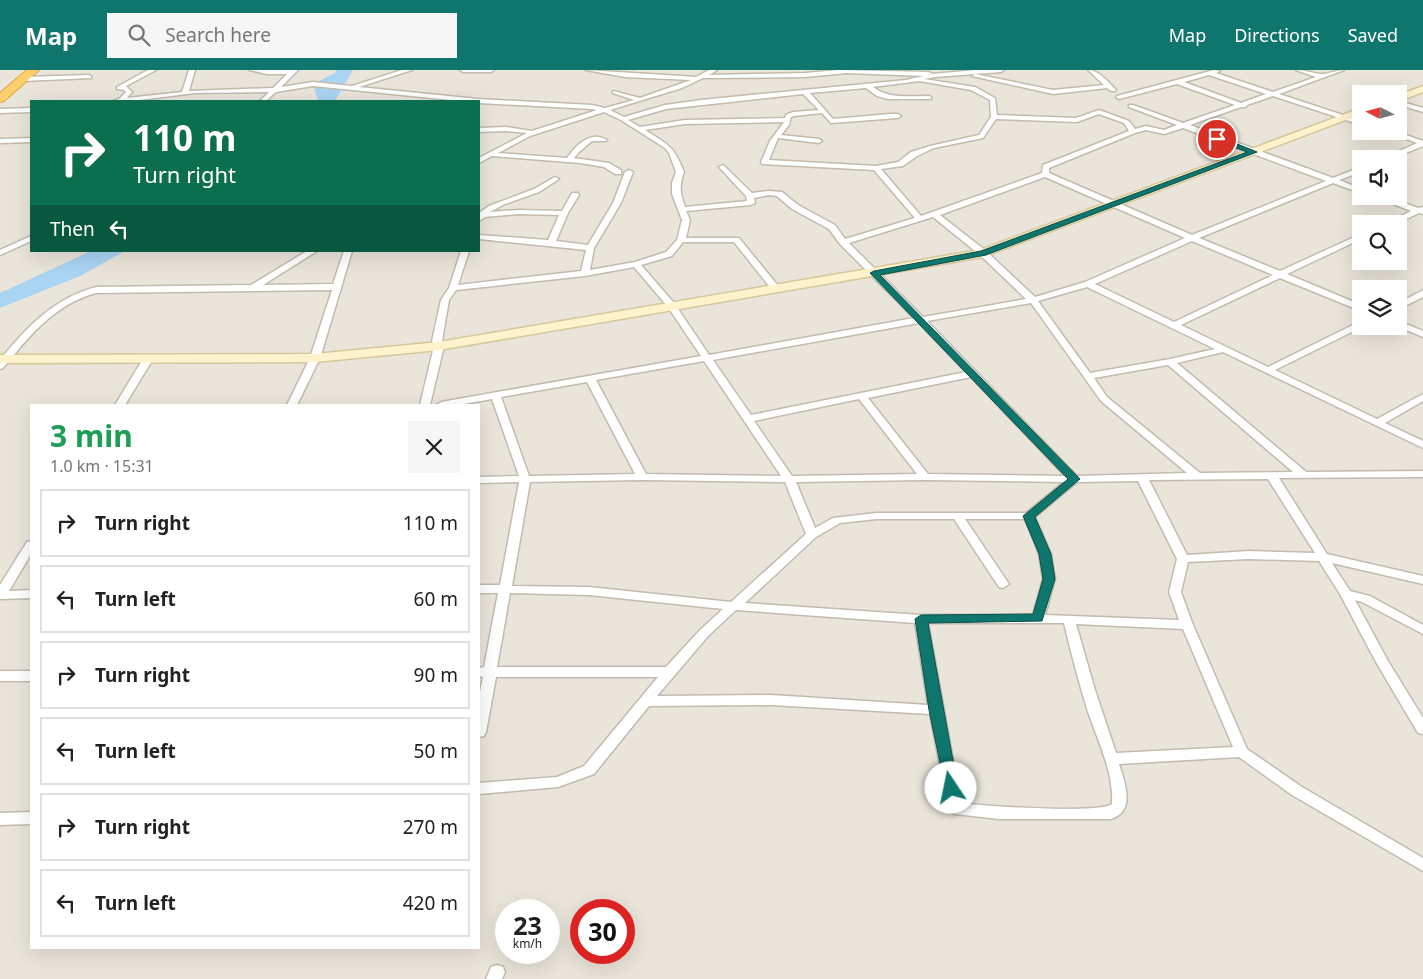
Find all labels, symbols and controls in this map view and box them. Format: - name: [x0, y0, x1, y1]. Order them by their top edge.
- search box: [107, 13, 457, 58]
- text: Map: [25, 19, 77, 52]
- icon: search: [125, 21, 153, 49]
- text: Search here: [165, 22, 271, 48]
- text: Map: [1169, 23, 1206, 47]
- text: Directions: [1234, 23, 1320, 47]
- text: Saved: [1348, 23, 1398, 47]
- north arrow: [1352, 85, 1408, 140]
- map controls: [1352, 85, 1407, 335]
- text: 110 m: [133, 114, 236, 161]
- pin: [1196, 118, 1238, 160]
- icon: right: [50, 120, 115, 185]
- icon: arrive: [1203, 125, 1231, 153]
- button: sound: [1352, 150, 1407, 205]
- text: Turn right: [133, 159, 236, 189]
- icon: left: [105, 215, 133, 243]
- button: search: [1352, 215, 1407, 270]
- text: Then: [50, 216, 95, 242]
- button: layers: [1352, 280, 1407, 335]
- text: 3 min: [50, 415, 133, 456]
- button: close: [408, 421, 460, 473]
- text: 1.0 km · 15:31: [50, 455, 154, 477]
- icon: right: [52, 509, 80, 537]
- text: Turn right: [95, 510, 190, 536]
- text: 110 m: [403, 510, 458, 536]
- icon: left: [52, 585, 80, 613]
- text: Turn left: [95, 586, 176, 612]
- text: 60 m: [414, 586, 458, 612]
- icon: right: [52, 661, 80, 689]
- text: Turn right: [95, 662, 190, 688]
- text: 90 m: [414, 662, 458, 688]
- icon: left: [52, 737, 80, 765]
- text: Turn left: [95, 738, 176, 764]
- text: 50 m: [414, 738, 458, 764]
- position arrow: [924, 761, 976, 813]
- icon: right: [52, 813, 80, 841]
- text: Turn right: [95, 814, 190, 840]
- text: 270 m: [403, 814, 458, 840]
- icon: left: [52, 889, 80, 917]
- text: Turn left: [95, 890, 176, 916]
- text: 420 m: [403, 890, 458, 916]
- speed limit sign: 30: [570, 899, 635, 964]
- text: 23: [513, 908, 542, 942]
- text: km/h: [513, 935, 542, 952]

